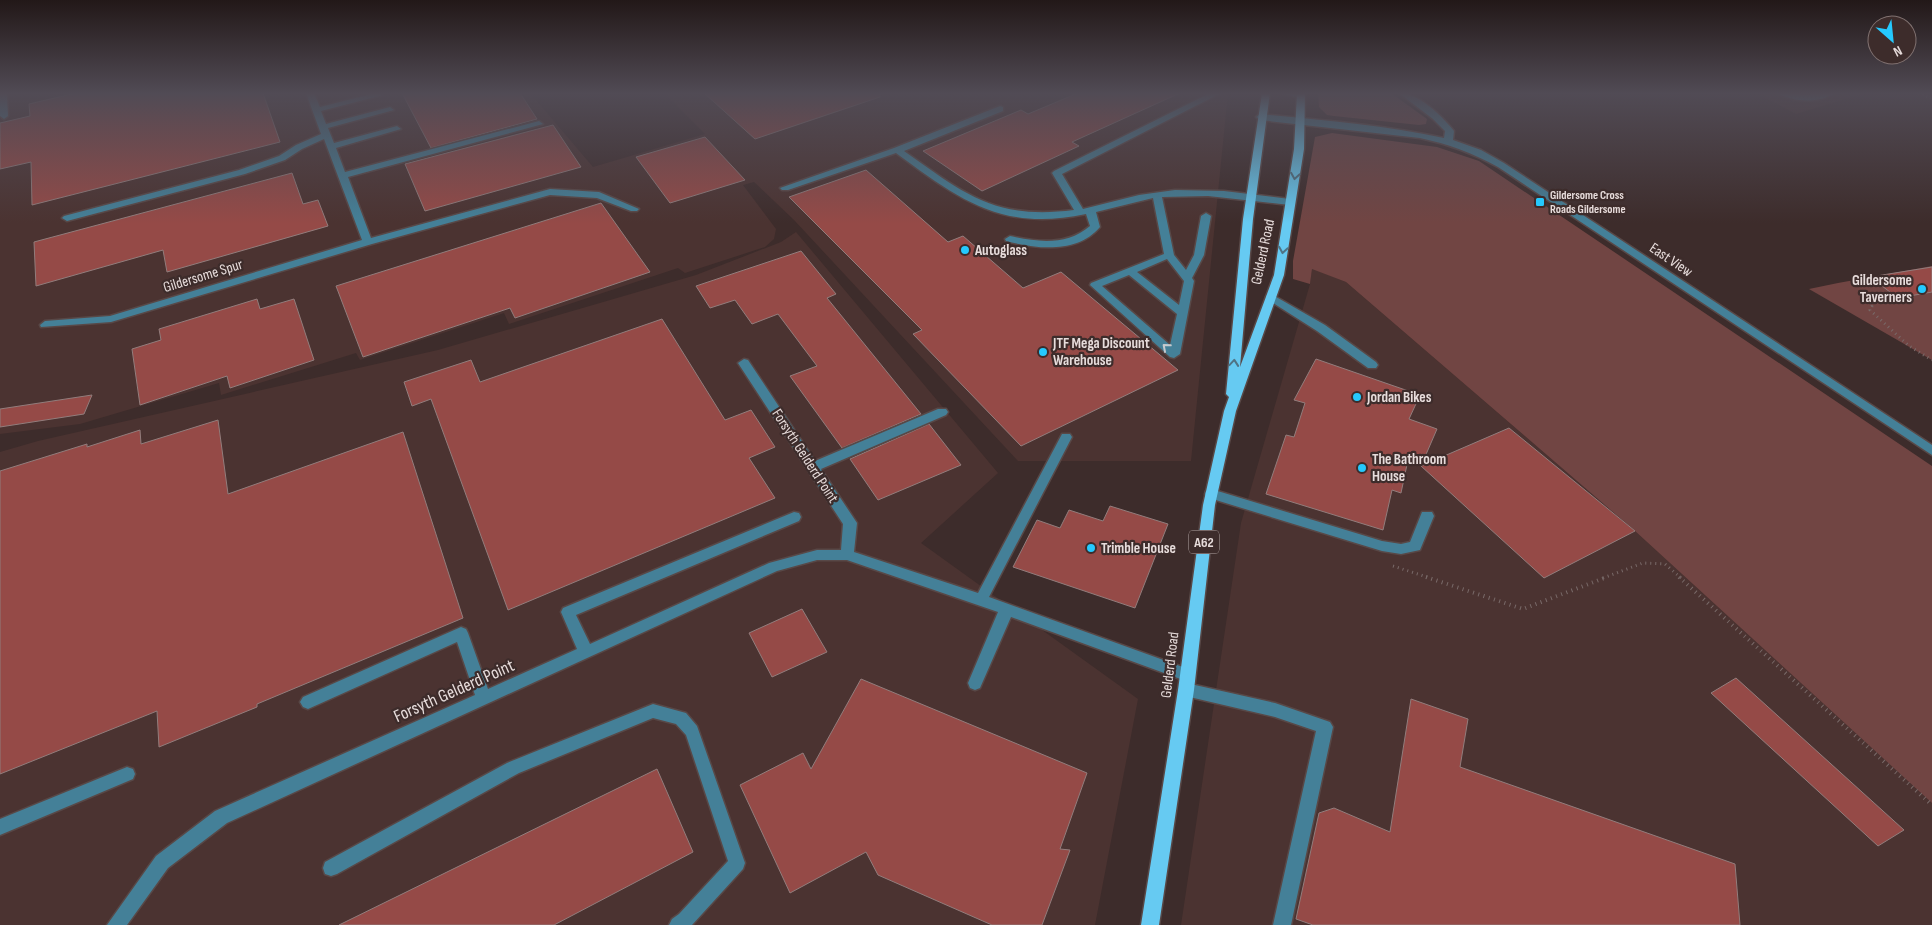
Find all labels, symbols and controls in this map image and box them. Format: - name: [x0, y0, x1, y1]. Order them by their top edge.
- north arrow: [1867, 15, 1917, 65]
- text: N: [1890, 42, 1905, 60]
- one-way arrow: [1290, 171, 1300, 180]
- place label: Gildersome Cross Roads Gildersome: [1550, 188, 1626, 217]
- marker: Gildersome Cross Roads Gildersome: [1534, 196, 1546, 208]
- street label: Gelderd Road: [1247, 218, 1279, 286]
- street label: East View: [1646, 239, 1697, 282]
- place label: Autoglass: [974, 241, 1027, 260]
- marker: Autoglass: [959, 244, 971, 256]
- one-way arrow: [1278, 246, 1288, 254]
- street label: Gildersome Spur: [161, 255, 246, 297]
- place label: Gildersome Taverners: [1852, 271, 1912, 307]
- marker: Gildersome Taverners: [1916, 283, 1928, 295]
- place label: JTF Mega Discount Warehouse: [1052, 334, 1150, 370]
- one-way arrow: [1163, 344, 1172, 353]
- marker: JTF Mega Discount Warehouse: [1037, 346, 1049, 358]
- one-way arrow: [1229, 358, 1240, 366]
- place label: Jordan Bikes: [1366, 388, 1432, 407]
- marker: Jordan Bikes: [1351, 391, 1363, 403]
- street label: Forsyth Gelderd Point: [768, 405, 843, 507]
- place label: The Bathroom House: [1372, 450, 1446, 486]
- marker: The Bathroom House: [1356, 462, 1368, 474]
- road number: A62: [1189, 530, 1219, 554]
- place label: Trimble House: [1101, 539, 1176, 558]
- marker: Trimble House: [1085, 542, 1097, 554]
- street label: Gelderd Road: [1157, 631, 1183, 699]
- street label: Forsyth Gelderd Point: [390, 655, 518, 727]

